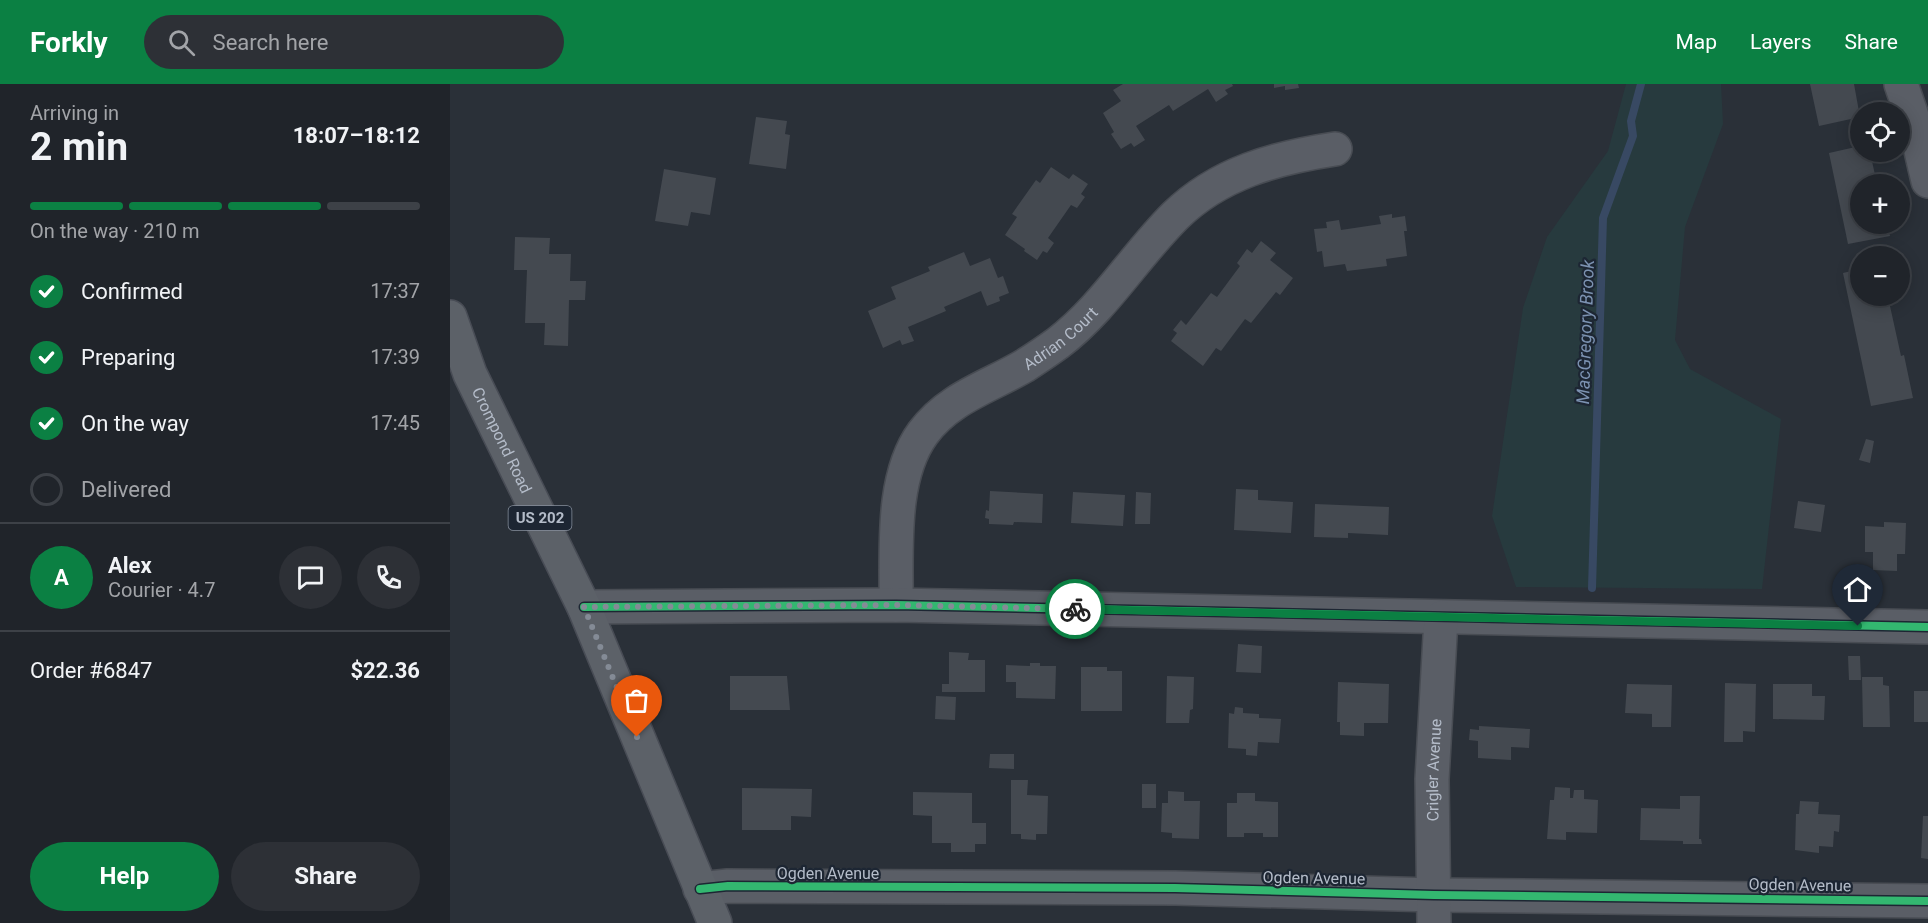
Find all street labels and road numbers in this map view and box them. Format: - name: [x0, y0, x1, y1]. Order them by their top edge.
- street label: Adrian Court: [1019, 303, 1101, 374]
- street label: Crompond Road: [468, 384, 536, 496]
- road number: US 202: [508, 506, 572, 530]
- street label: Crigler Avenue: [1422, 718, 1445, 822]
- street label: Ogden Avenue: [777, 864, 879, 883]
- street label: Ogden Avenue: [1263, 868, 1365, 888]
- street label: Ogden Avenue: [1749, 875, 1851, 895]

